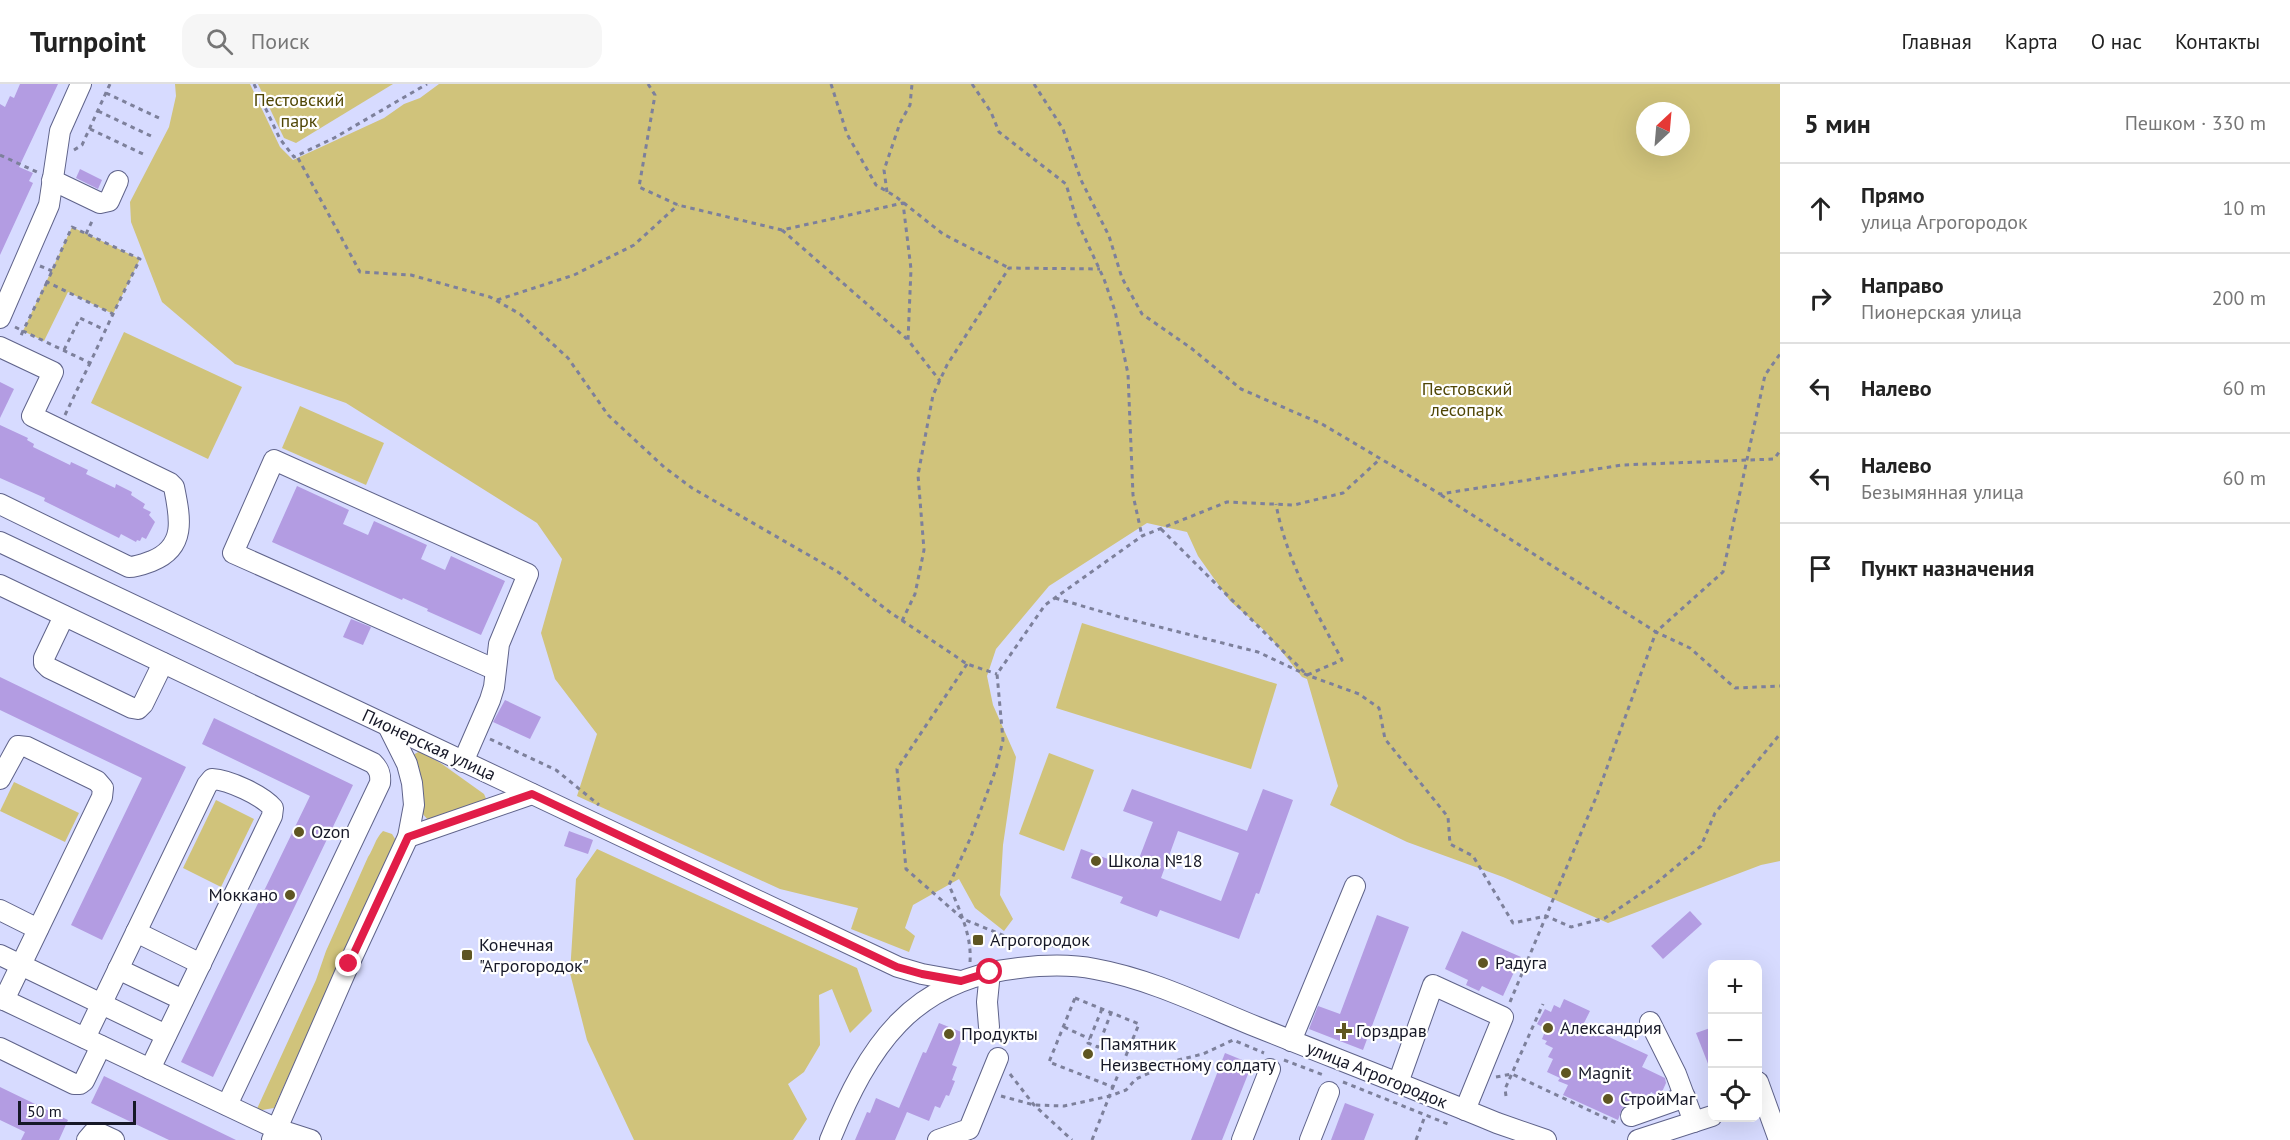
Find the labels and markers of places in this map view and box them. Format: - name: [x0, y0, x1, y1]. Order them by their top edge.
- place label: Ozon: [311, 820, 350, 843]
- marker: Ozon: [292, 825, 306, 839]
- place label: Школа №18: [1108, 849, 1203, 872]
- marker: Школа №18: [1089, 854, 1103, 868]
- place label: Моккано: [209, 883, 278, 906]
- marker: Моккано: [283, 888, 297, 902]
- place label: Агрогородок: [990, 928, 1090, 951]
- place label: Конечная "Агрогородок": [479, 933, 589, 977]
- marker: Агрогородок: [971, 933, 985, 947]
- marker: Конечная "Агрогородок": [460, 948, 474, 962]
- place label: Радуга: [1495, 951, 1547, 974]
- marker: Радуга: [1476, 956, 1490, 970]
- place label: Александрия: [1560, 1016, 1662, 1039]
- place label: Горздрав: [1356, 1019, 1427, 1042]
- marker: Александрия: [1541, 1021, 1555, 1035]
- place label: Продукты: [961, 1022, 1038, 1045]
- marker: Горздрав: [1337, 1024, 1351, 1038]
- marker: Продукты: [942, 1027, 956, 1041]
- place label: Памятник Неизвестному солдату: [1100, 1032, 1277, 1076]
- marker: Памятник Неизвестному солдату: [1081, 1047, 1095, 1061]
- place label: Magnit: [1578, 1061, 1632, 1084]
- marker: Magnit: [1559, 1066, 1573, 1080]
- place label: СтройМаг: [1620, 1087, 1696, 1110]
- marker: СтройМаг: [1601, 1092, 1615, 1106]

